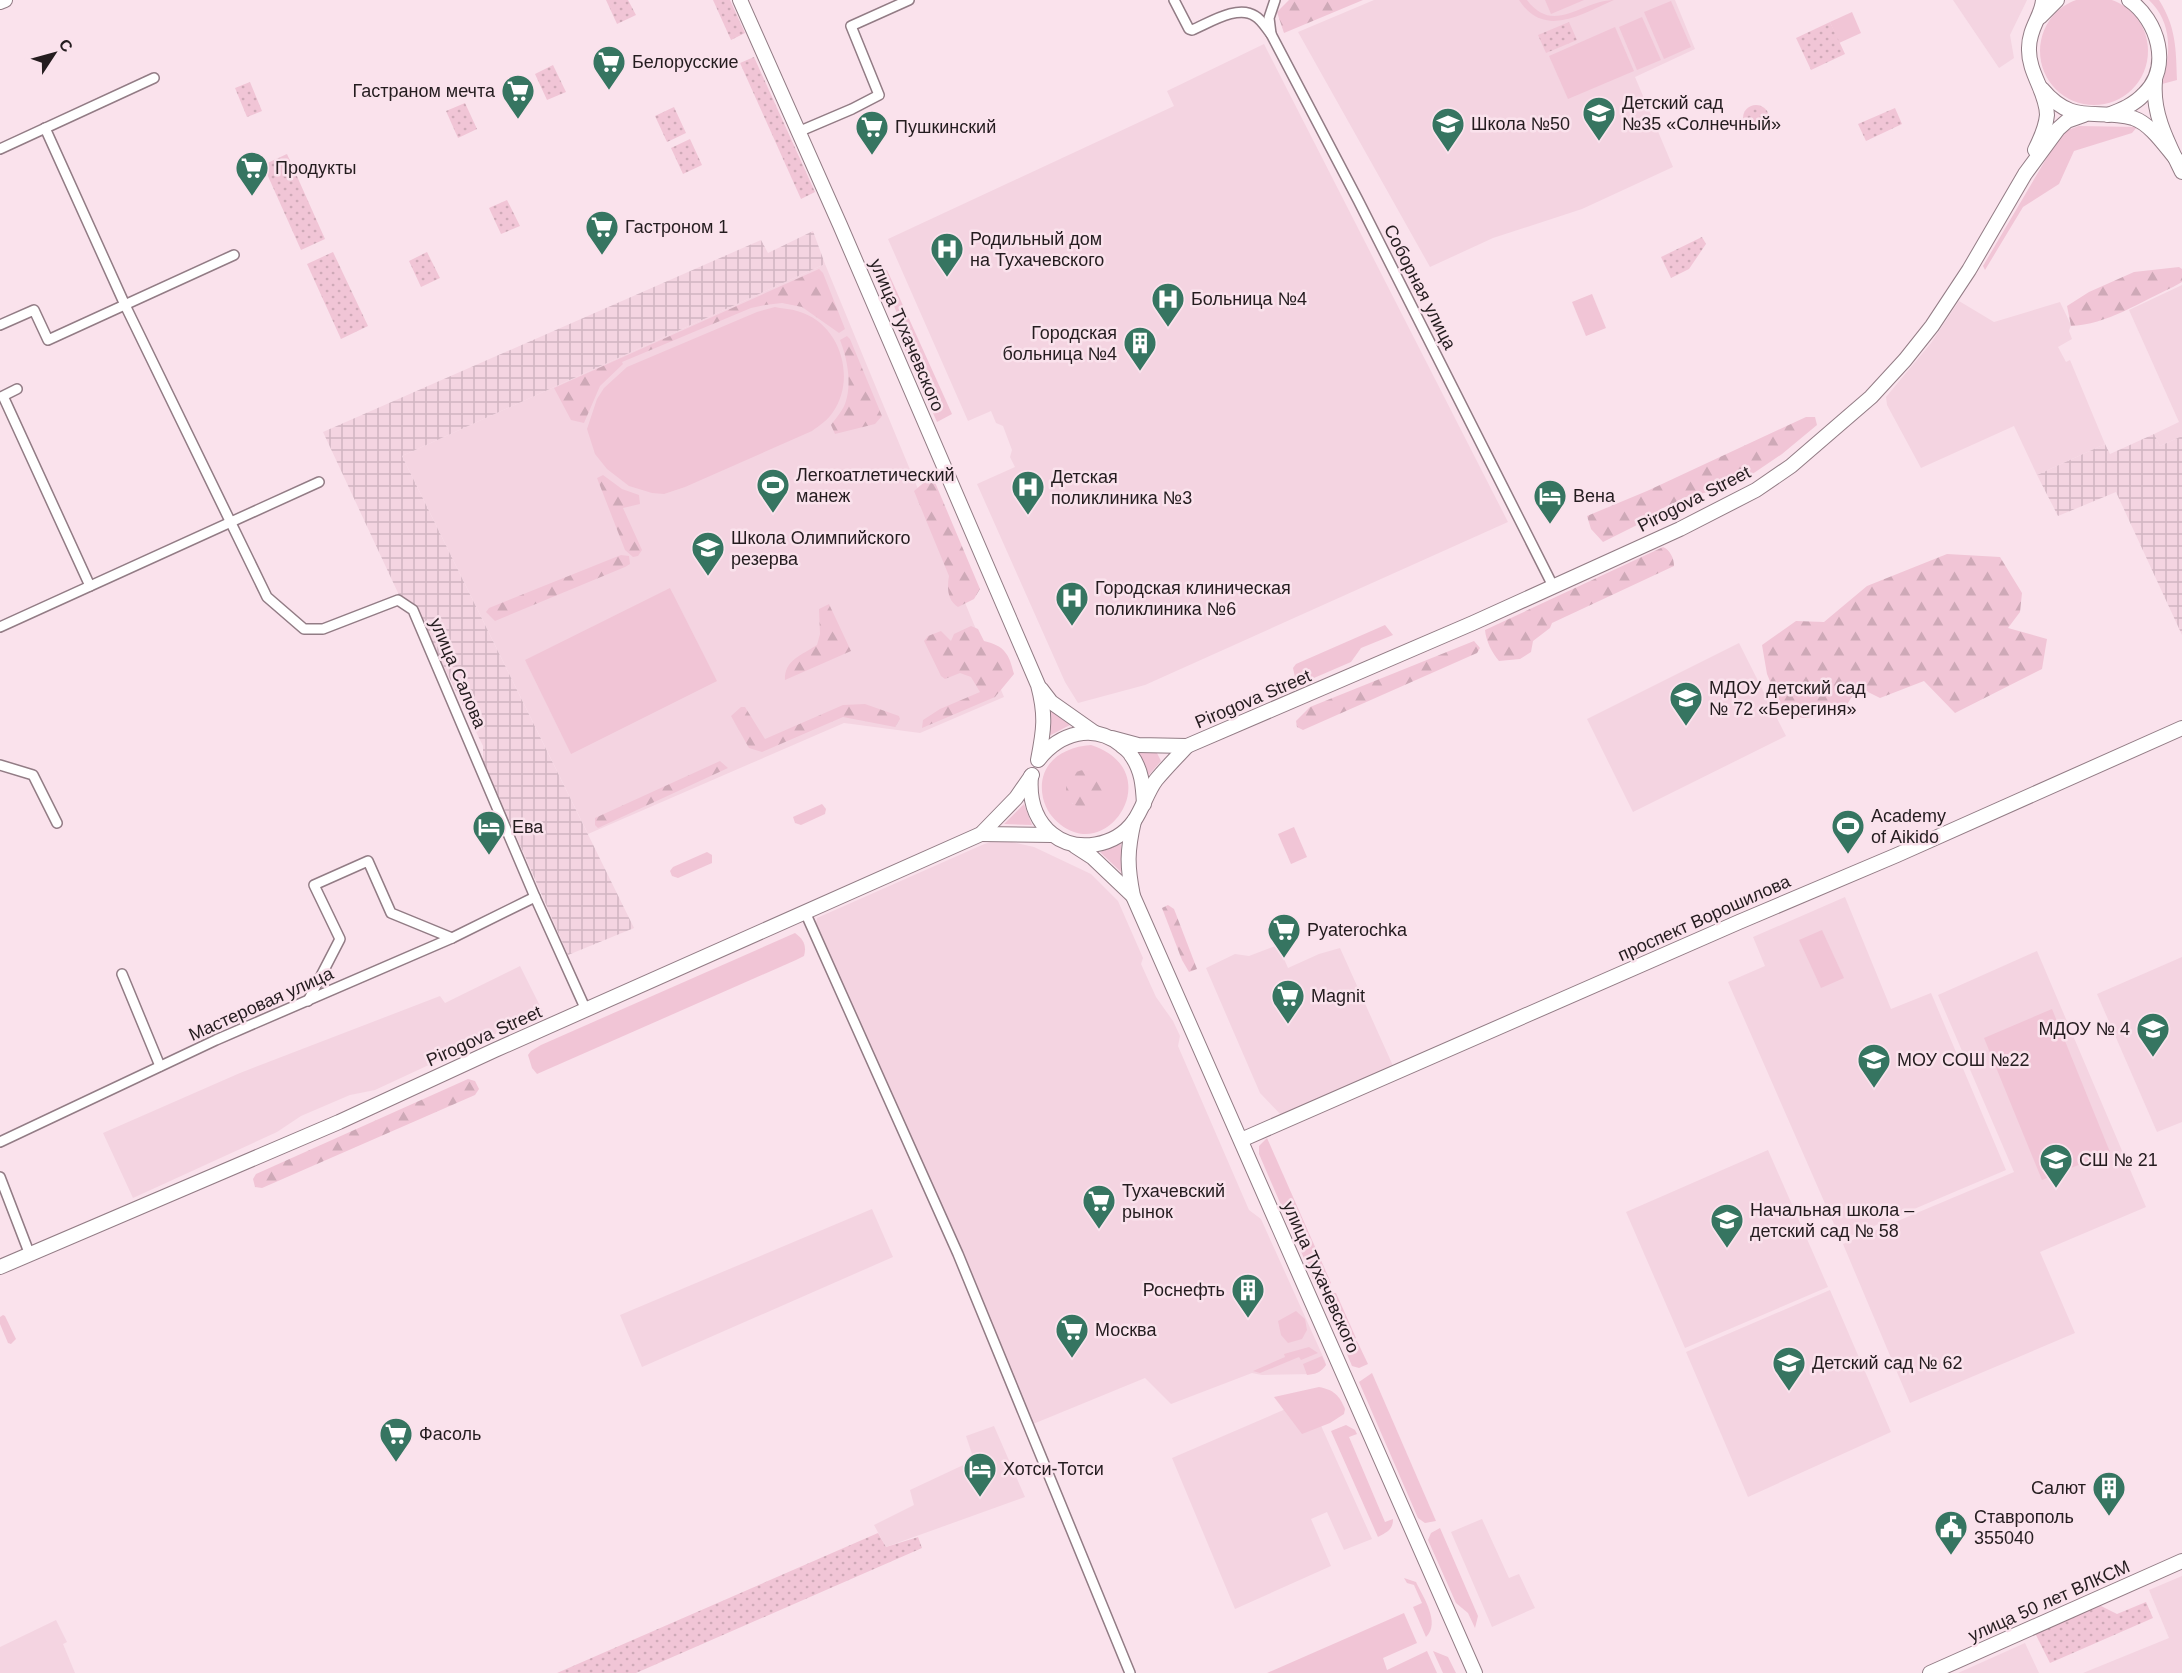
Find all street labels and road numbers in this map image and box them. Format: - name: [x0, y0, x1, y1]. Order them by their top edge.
- street label: Соборная улица: [1380, 221, 1461, 354]
- street label: улица Тухачевского: [866, 256, 948, 414]
- street label: Pirogova Street: [1634, 462, 1754, 536]
- street label: улица Салова: [426, 615, 491, 732]
- street label: Pirogova Street: [1192, 666, 1314, 732]
- street label: проспект Ворошилова: [1615, 871, 1794, 965]
- street label: Мастеровая улица: [186, 963, 337, 1045]
- street label: Pirogova Street: [423, 1002, 545, 1070]
- street label: улица Тухачевского: [1279, 1198, 1363, 1356]
- street label: улица 50 лет ВЛКСМ: [1965, 1556, 2133, 1646]

